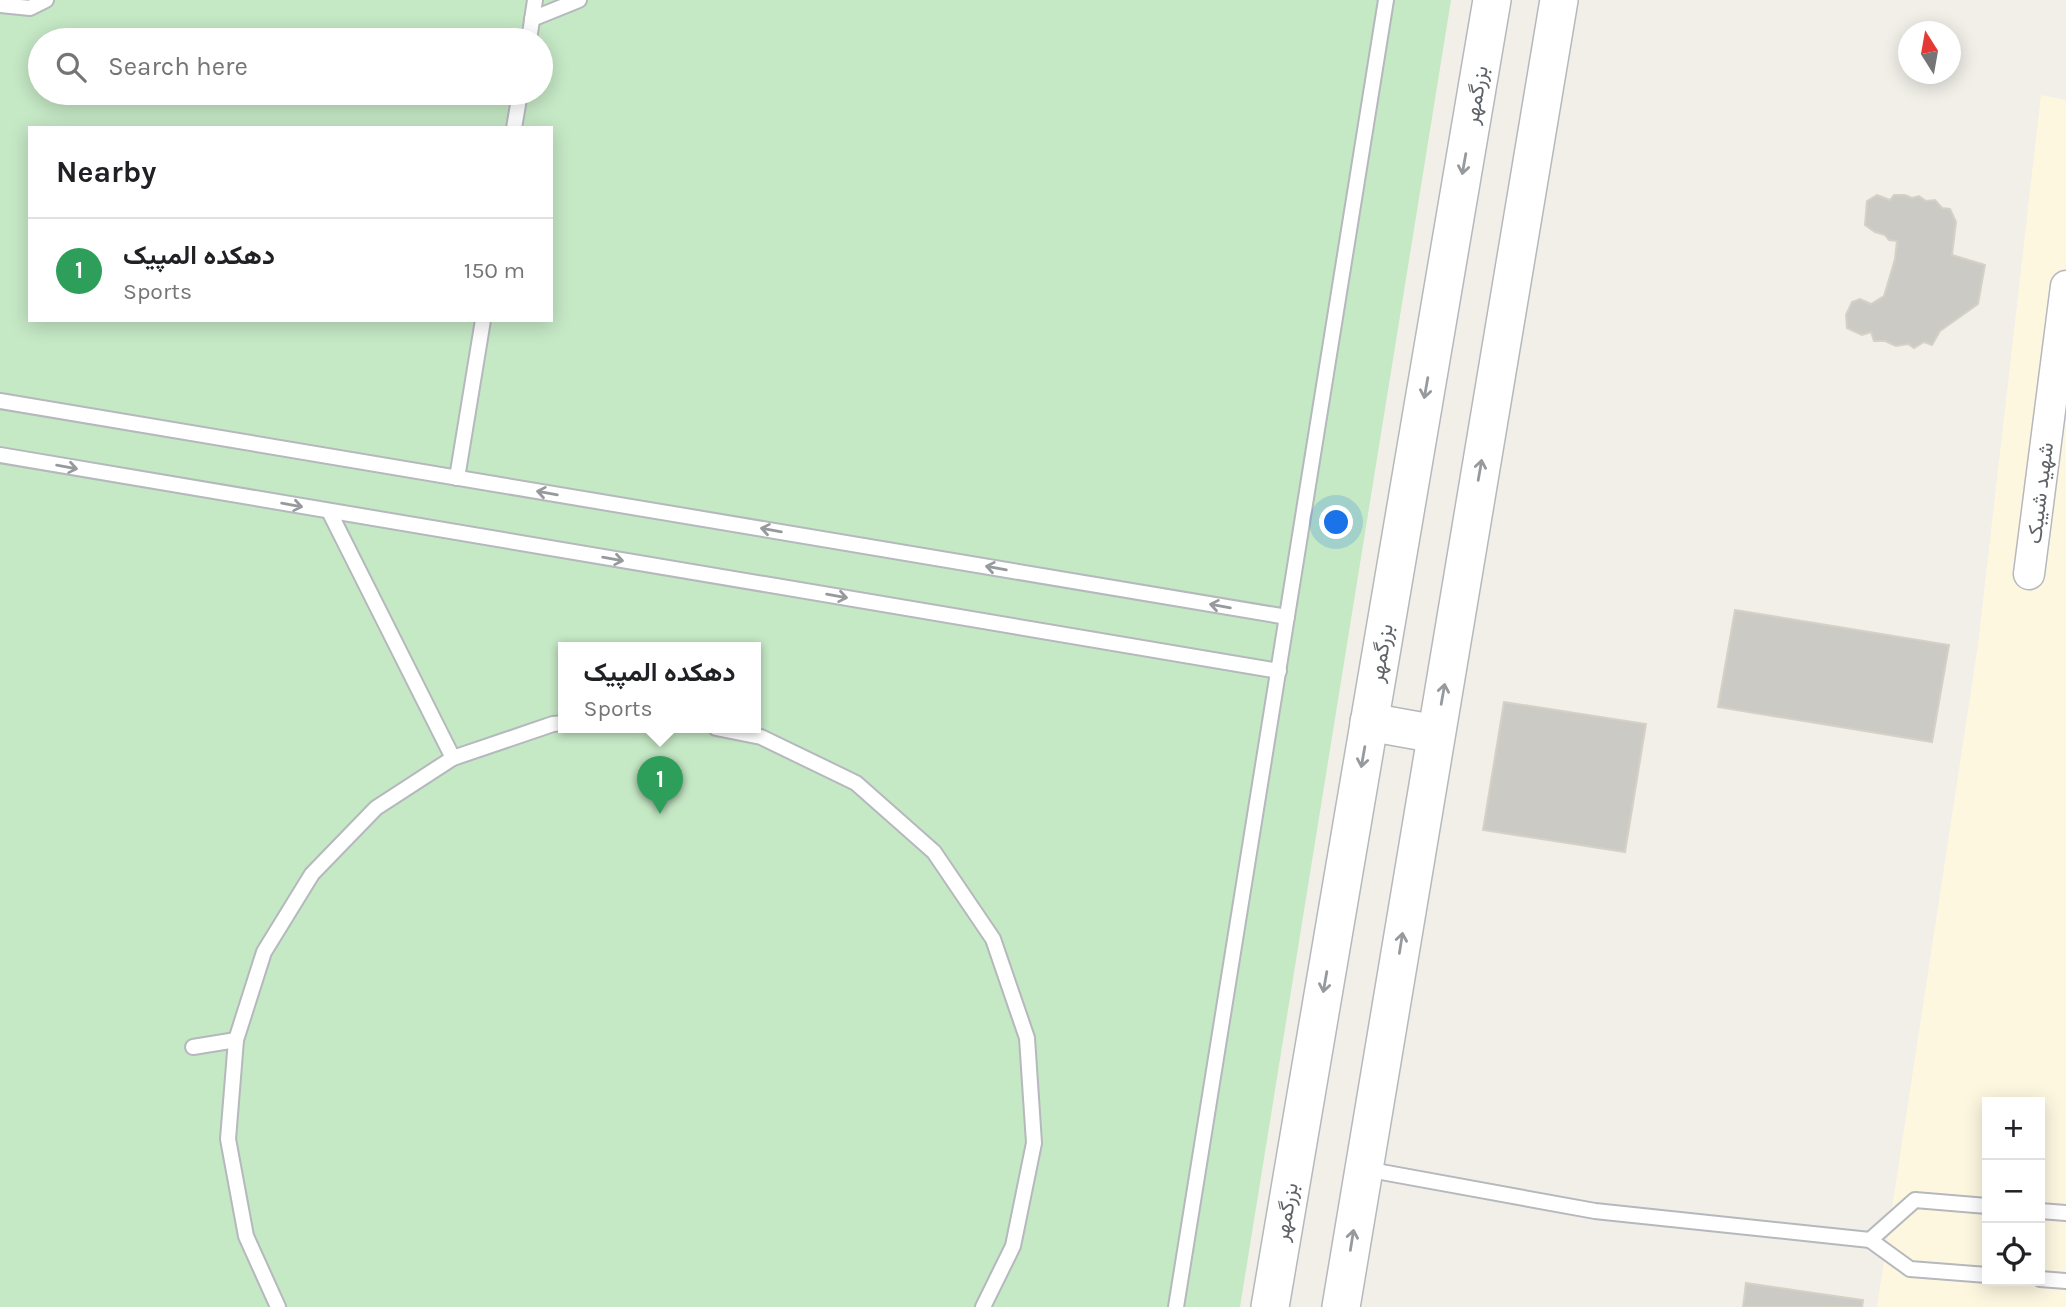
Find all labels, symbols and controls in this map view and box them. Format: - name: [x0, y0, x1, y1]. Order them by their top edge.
- north arrow: [1898, 21, 1961, 84]
- search box: [28, 28, 553, 105]
- icon: search: [52, 48, 90, 86]
- text: Search here: [108, 51, 248, 82]
- street label: بزرگمهر: [1459, 64, 1494, 127]
- one-way arrow: [1457, 152, 1470, 175]
- text: Nearby: [56, 154, 156, 190]
- text: دهکده المپیک: [123, 240, 275, 271]
- text: 1: [75, 257, 83, 284]
- text: 150 m: [464, 257, 525, 284]
- text: Sports: [123, 278, 192, 305]
- one-way arrow: [1419, 376, 1432, 399]
- street label: شهید شیبک: [2022, 441, 2059, 545]
- one-way arrow: [1474, 459, 1487, 482]
- one-way arrow: [55, 461, 78, 474]
- one-way arrow: [536, 486, 559, 499]
- one-way arrow: [280, 499, 303, 512]
- your location: [1319, 505, 1353, 539]
- one-way arrow: [760, 523, 783, 537]
- one-way arrow: [601, 553, 624, 566]
- one-way arrow: [985, 561, 1007, 574]
- one-way arrow: [825, 590, 848, 603]
- one-way arrow: [1209, 599, 1232, 612]
- street label: بزرگمهر: [1364, 622, 1399, 685]
- popup: [558, 642, 761, 733]
- text: دهکده المپیک: [584, 657, 735, 688]
- one-way arrow: [1437, 683, 1450, 706]
- text: Sports: [584, 695, 653, 722]
- one-way arrow: [1356, 745, 1369, 768]
- pin: 1: [637, 756, 683, 814]
- one-way arrow: [1395, 932, 1408, 955]
- one-way arrow: [1318, 970, 1331, 993]
- map controls: [1982, 1097, 2045, 1286]
- button: +: [1982, 1097, 2045, 1160]
- button: −: [1982, 1160, 2045, 1223]
- street label: بزرگمهر: [1269, 1181, 1304, 1244]
- button: locate: [1982, 1223, 2045, 1286]
- one-way arrow: [1346, 1229, 1359, 1252]

